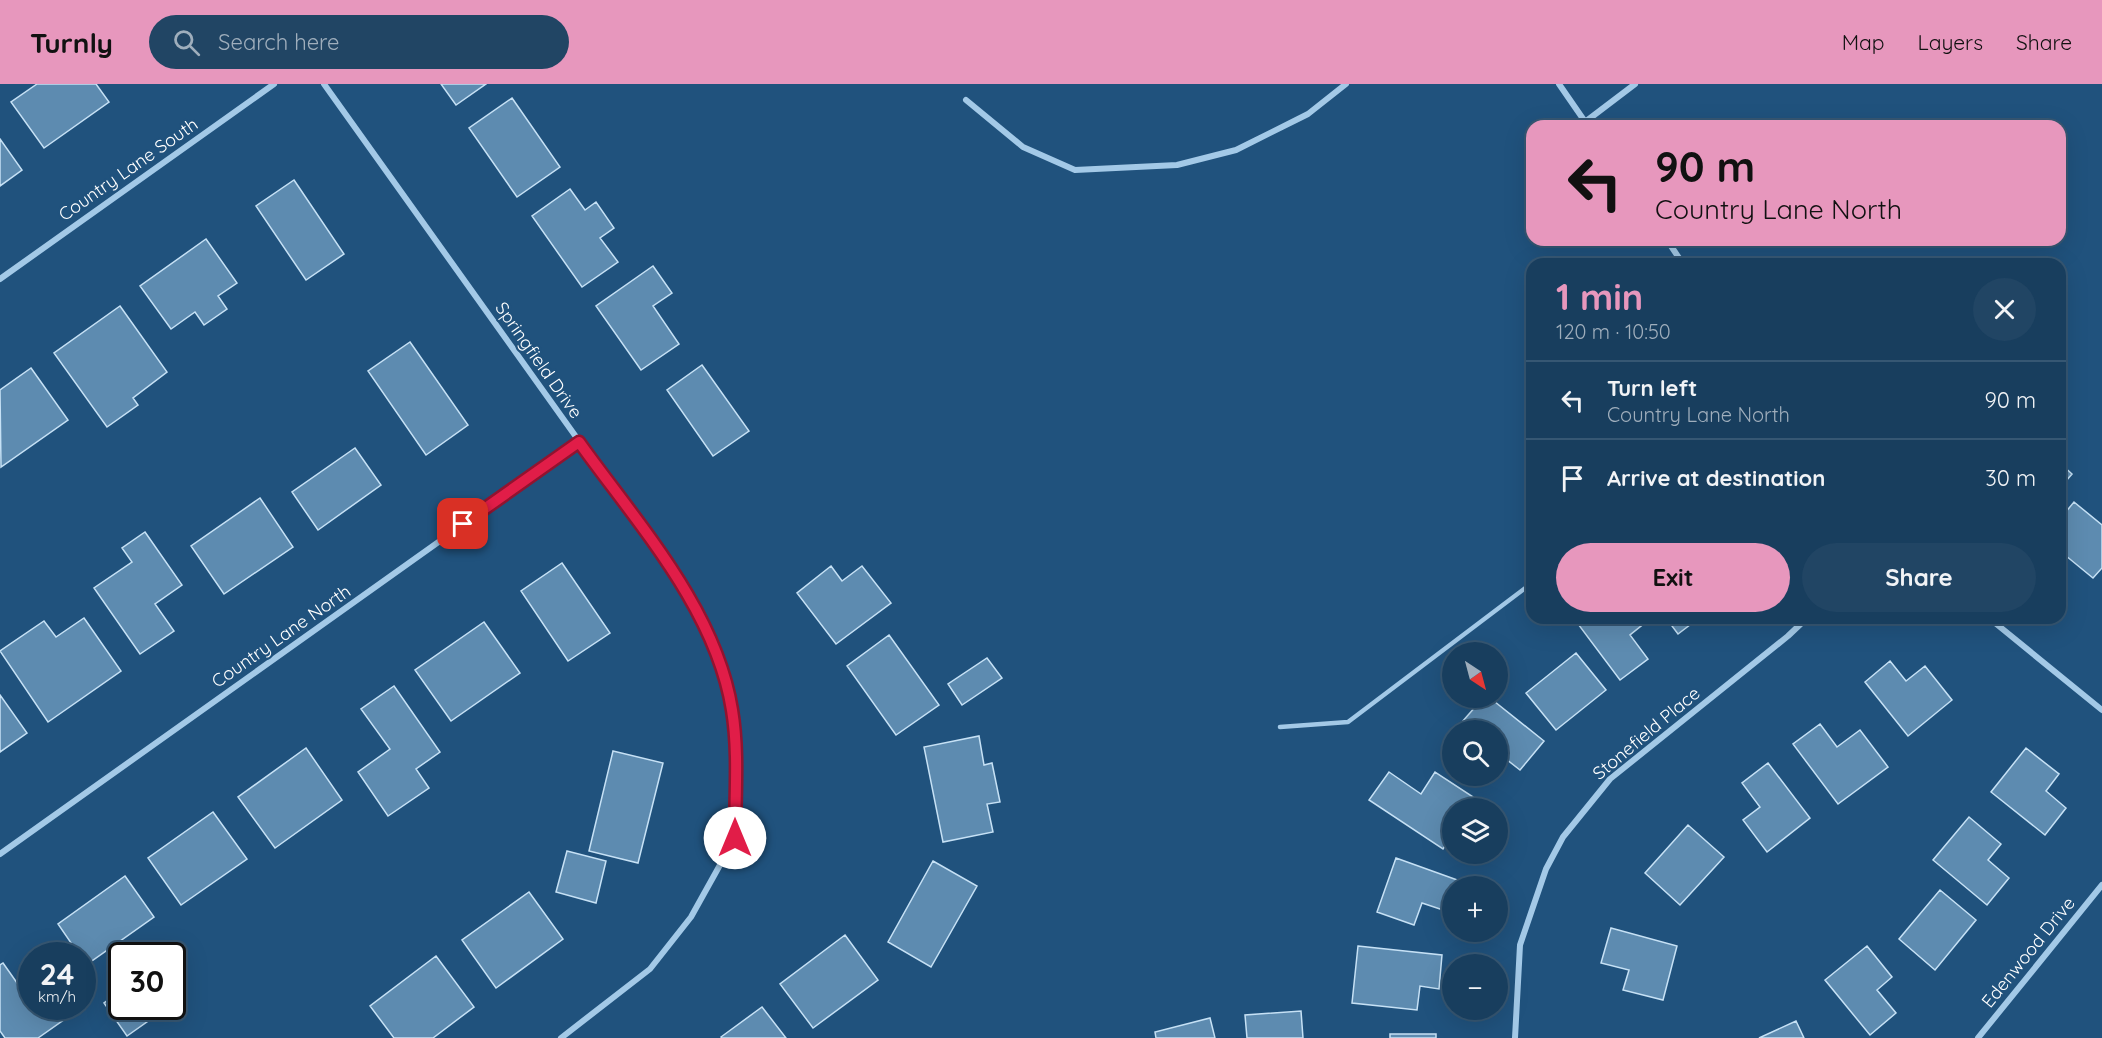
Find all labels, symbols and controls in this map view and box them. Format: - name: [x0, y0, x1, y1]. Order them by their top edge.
- search box: [149, 15, 569, 69]
- text: Turnly: [30, 25, 113, 60]
- icon: search: [170, 26, 203, 59]
- text: Search here: [218, 28, 339, 56]
- text: Map: [1842, 29, 1885, 55]
- text: Layers: [1918, 29, 1983, 55]
- text: Share: [2016, 29, 2072, 55]
- street label: Country Lane South: [54, 112, 202, 226]
- text: 90 m: [1655, 140, 1755, 193]
- icon: left: [1556, 144, 1634, 222]
- text: Country Lane North: [1655, 192, 1902, 226]
- text: 1 min: [1556, 274, 1643, 319]
- button: close: [1973, 278, 2036, 341]
- street label: Springfield Drive: [490, 297, 588, 423]
- text: 120 m · 10:50: [1556, 319, 1671, 344]
- text: Turn left: [1607, 374, 1697, 402]
- icon: left: [1556, 384, 1589, 417]
- text: 90 m: [1985, 386, 2036, 414]
- text: Country Lane North: [1607, 402, 1790, 427]
- icon: arrive: [1556, 462, 1589, 495]
- text: Arrive at destination: [1607, 464, 1825, 492]
- text: 30 m: [1985, 464, 2036, 492]
- pin: [437, 498, 488, 549]
- icon: arrive: [446, 507, 479, 540]
- button: Exit: [1556, 543, 1790, 612]
- button: Share: [1802, 543, 2036, 612]
- street label: Country Lane North: [207, 579, 355, 693]
- north arrow: [1442, 642, 1508, 708]
- map controls: [1442, 642, 1508, 1020]
- street label: Stonefield Place: [1588, 681, 1704, 785]
- button: search: [1442, 720, 1508, 786]
- button: layers: [1442, 798, 1508, 864]
- position arrow: [703, 806, 767, 870]
- button: +: [1442, 876, 1508, 942]
- street label: Edenwood Drive: [1976, 892, 2080, 1012]
- speed limit sign: 30: [108, 942, 186, 1020]
- button: −: [1442, 954, 1508, 1020]
- text: 24: [40, 955, 74, 993]
- text: km/h: [38, 987, 76, 1006]

